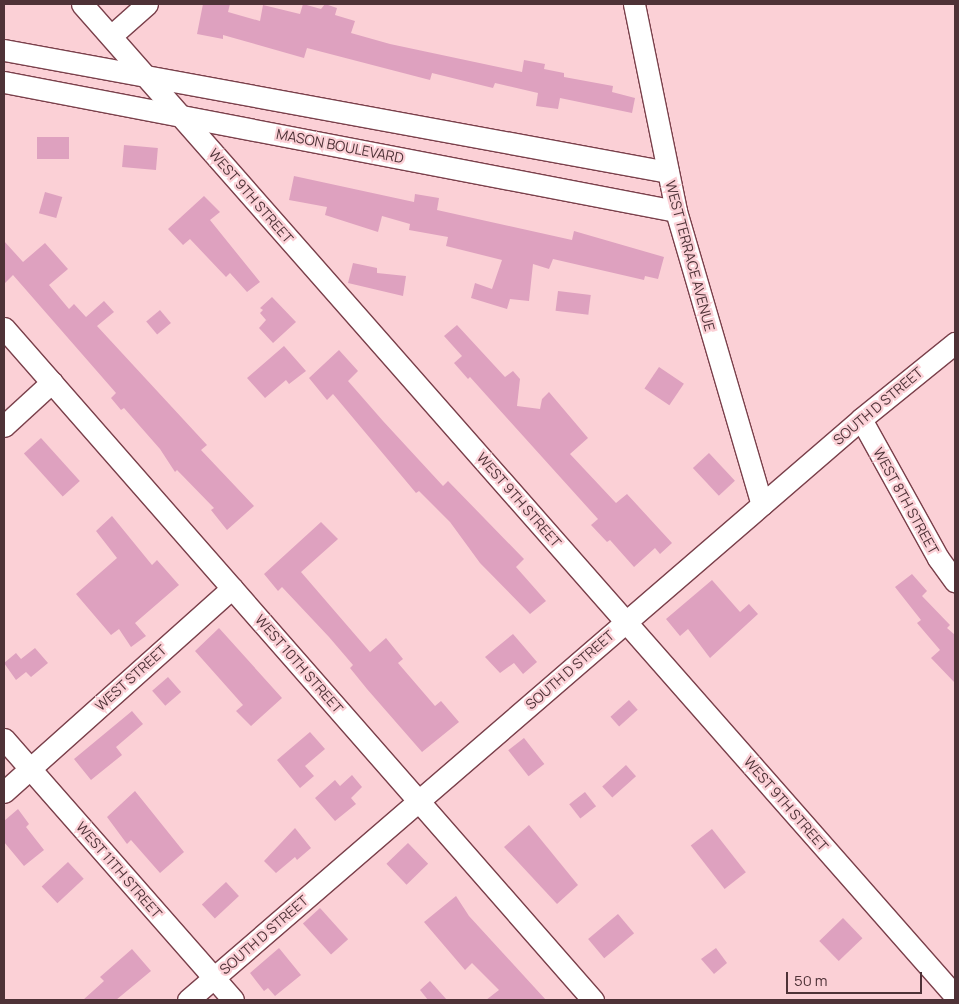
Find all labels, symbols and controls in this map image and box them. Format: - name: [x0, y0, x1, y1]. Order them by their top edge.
- street label: MASON BOULEVARD: [275, 125, 405, 167]
- street label: WEST 9TH STREET: [205, 145, 297, 247]
- street label: WEST TERRACE AVENUE: [662, 179, 718, 333]
- street label: SOUTH D STREET: [830, 364, 926, 448]
- street label: WEST 8TH STREET: [870, 445, 942, 557]
- street label: WEST 9TH STREET: [473, 449, 565, 551]
- street label: WEST 10TH STREET: [252, 611, 346, 717]
- street label: SOUTH D STREET: [522, 627, 618, 713]
- street label: WEST STREET: [92, 641, 170, 715]
- street label: WEST 9TH STREET: [740, 753, 832, 855]
- street label: WEST 11TH STREET: [73, 818, 165, 922]
- street label: SOUTH D STREET: [216, 892, 312, 978]
- scale bar: [789, 962, 925, 994]
- text: 50 m: [794, 970, 828, 991]

